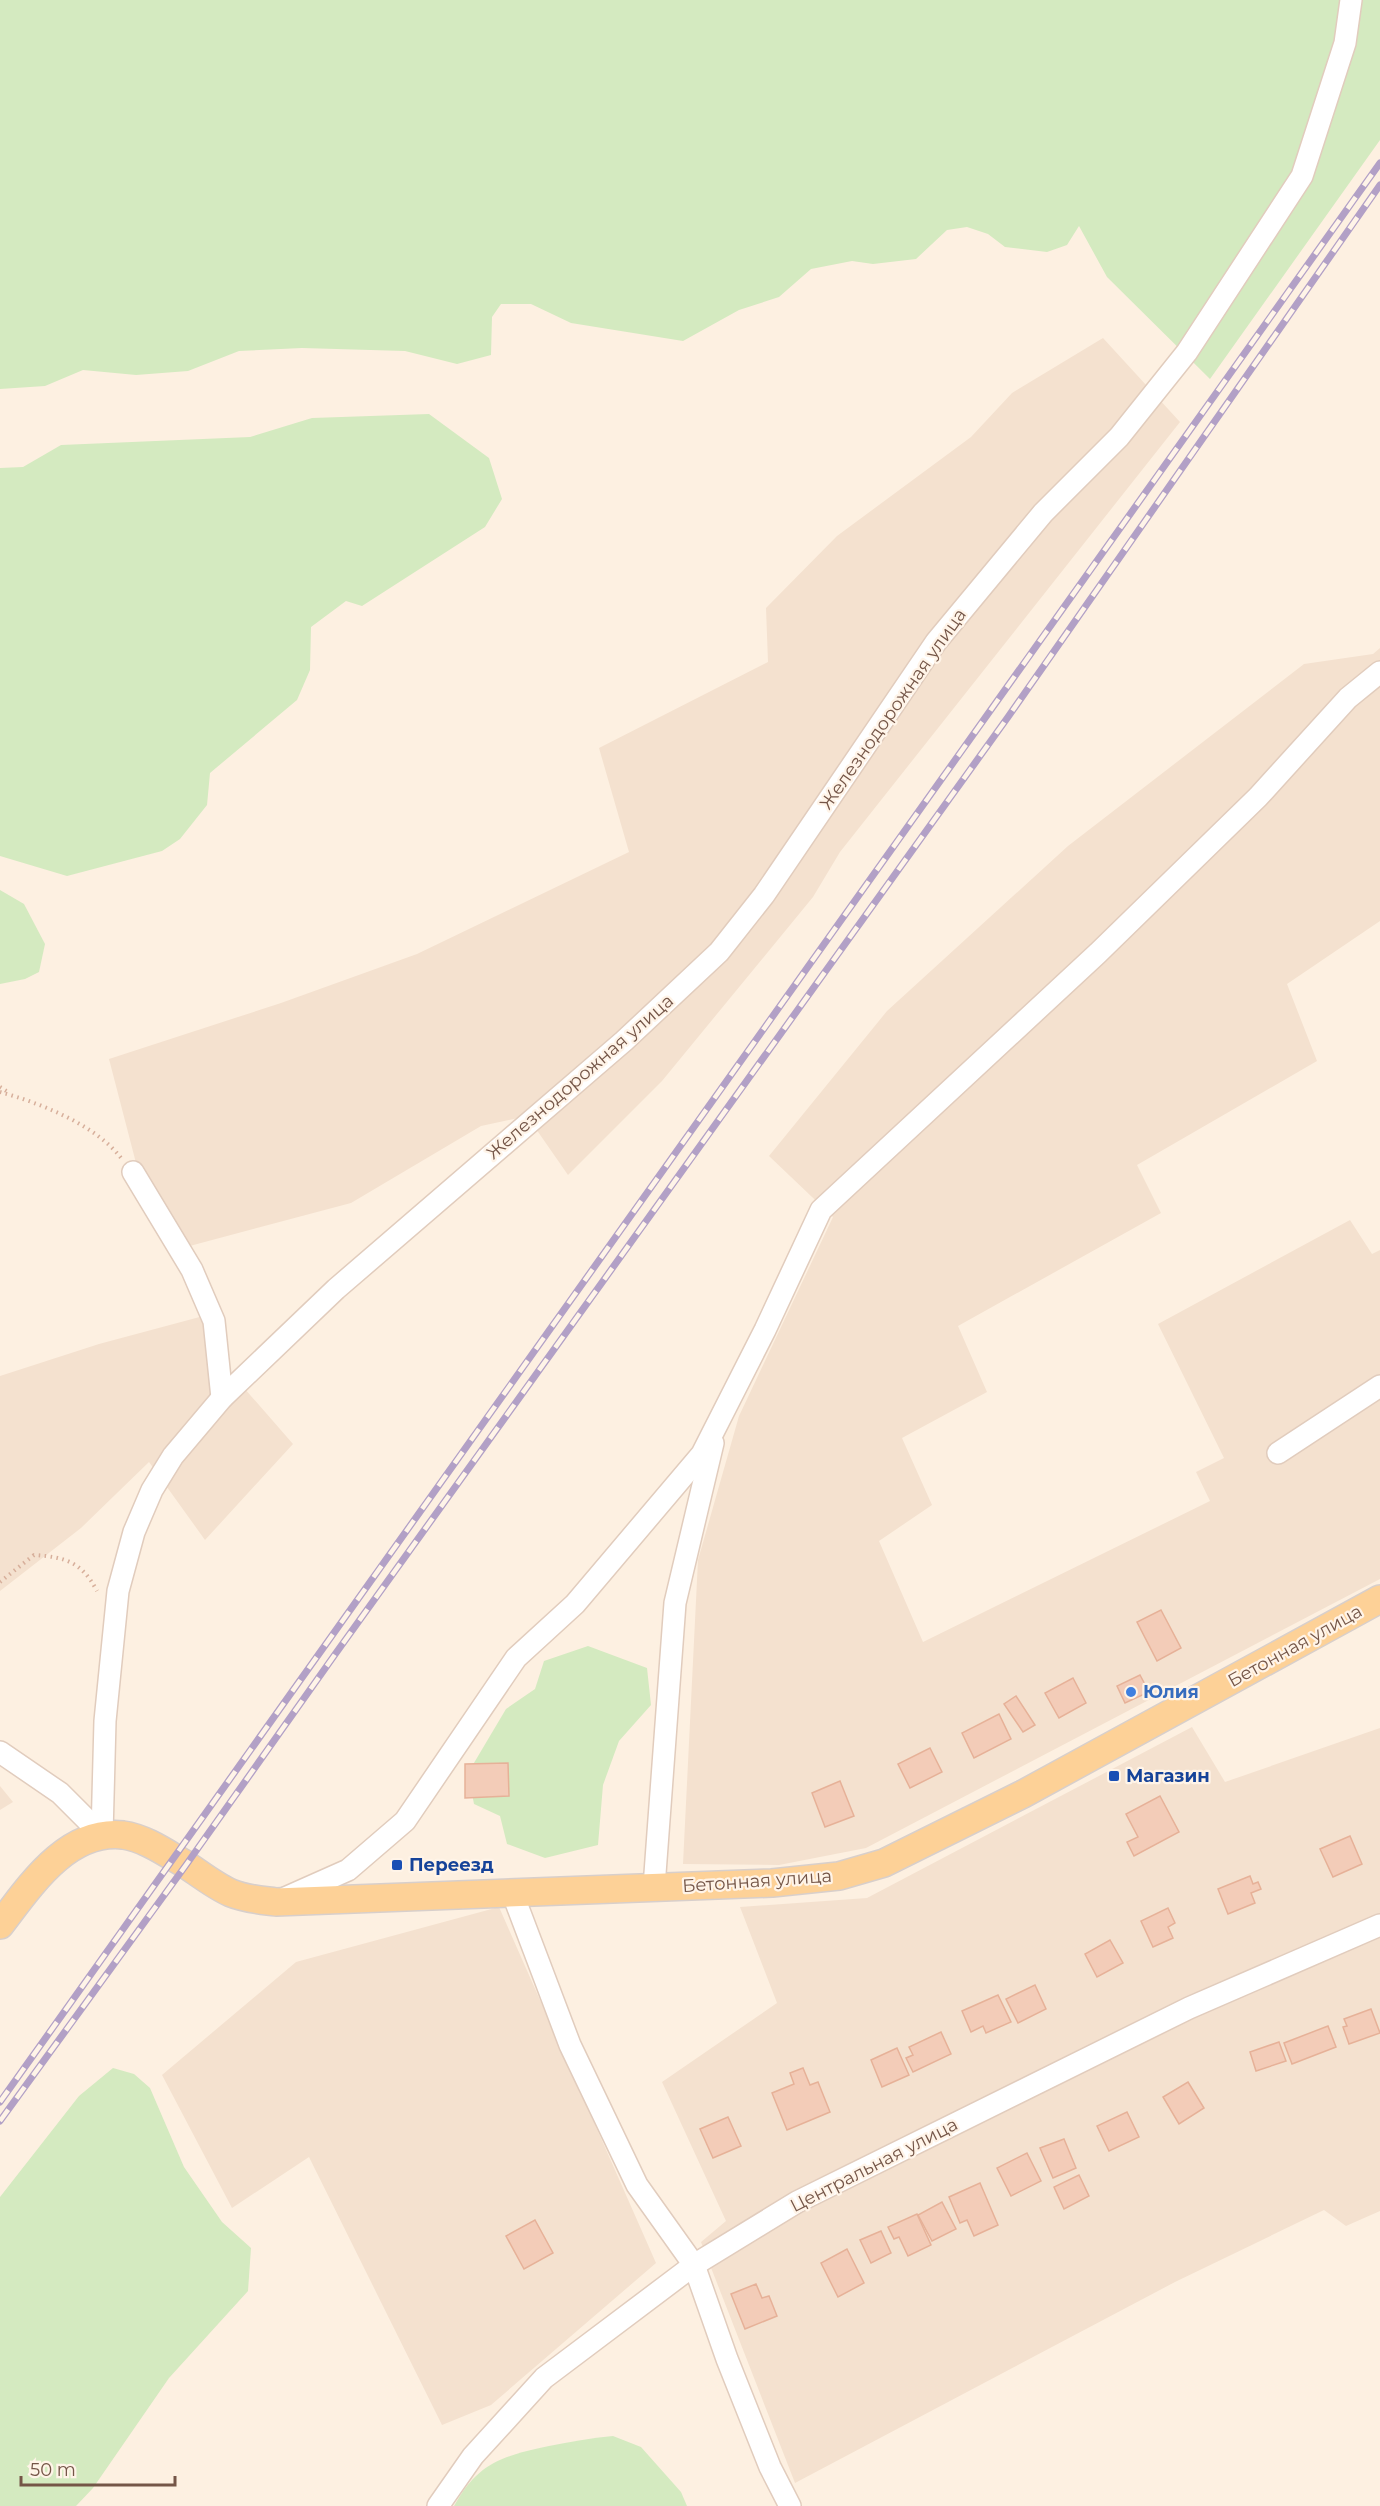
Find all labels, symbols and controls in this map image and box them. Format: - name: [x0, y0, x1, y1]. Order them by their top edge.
- street label: Железнодорожная улица: [815, 604, 971, 814]
- street label: Железнодорожная улица: [482, 990, 678, 1164]
- street label: Бетонная улица: [1224, 1600, 1366, 1692]
- place label: Юлия: [1143, 1681, 1199, 1703]
- marker: Юлия: [1124, 1685, 1138, 1699]
- place label: Магазин: [1126, 1765, 1210, 1787]
- marker: Магазин: [1107, 1769, 1121, 1783]
- place label: Переезд: [409, 1854, 494, 1876]
- marker: Переезд: [390, 1858, 404, 1872]
- street label: Бетонная улица: [681, 1865, 833, 1897]
- street label: Центральная улица: [787, 2113, 961, 2217]
- scale bar: [21, 2449, 176, 2487]
- text: 50 m: [30, 2459, 76, 2481]

